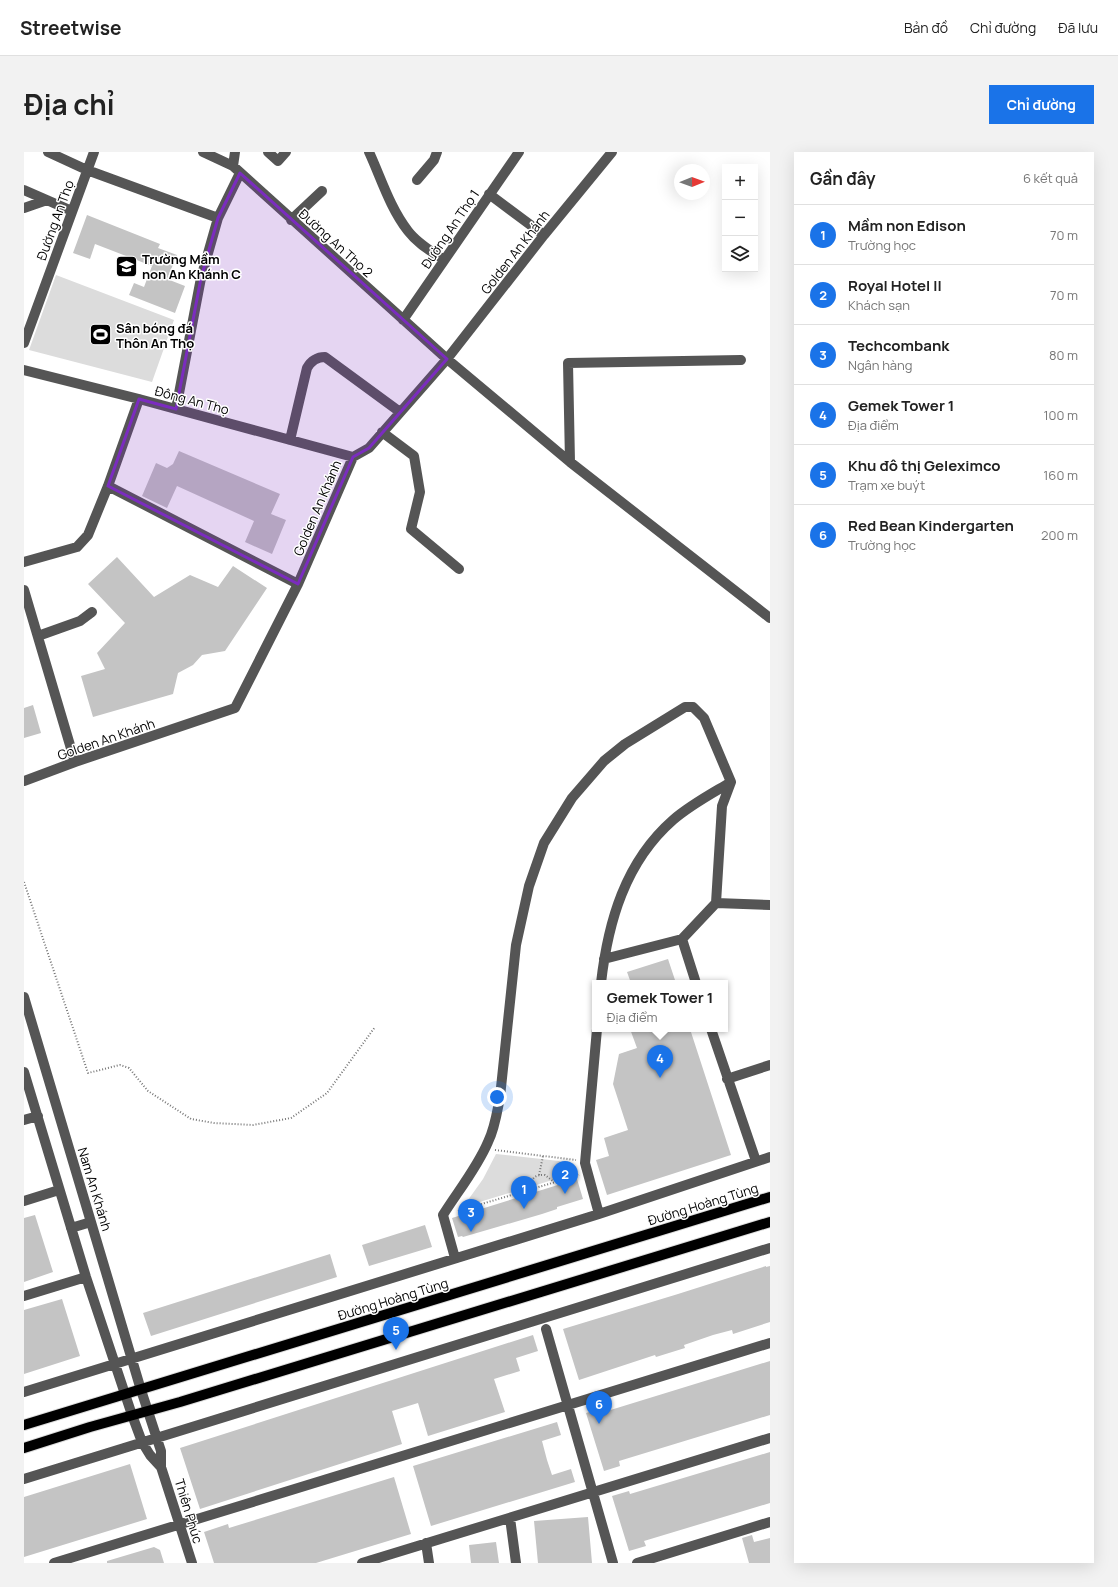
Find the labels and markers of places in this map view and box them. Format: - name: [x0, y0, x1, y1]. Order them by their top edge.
- place label: Trường Mầm non An Khánh C: [142, 250, 241, 283]
- school or university icon: Trường Mầm non An Khánh C: [114, 253, 140, 279]
- place label: Sân bóng đá Thôn An Thọ: [116, 319, 194, 352]
- sports icon: Sân bóng đá Thôn An Thọ: [88, 322, 114, 348]
- pin: 4: [647, 1045, 673, 1078]
- pin: 2: [552, 1161, 578, 1194]
- pin: 1: [511, 1176, 537, 1209]
- pin: 3: [458, 1199, 484, 1232]
- pin: 5: [383, 1317, 409, 1350]
- pin: 6: [586, 1391, 612, 1424]

